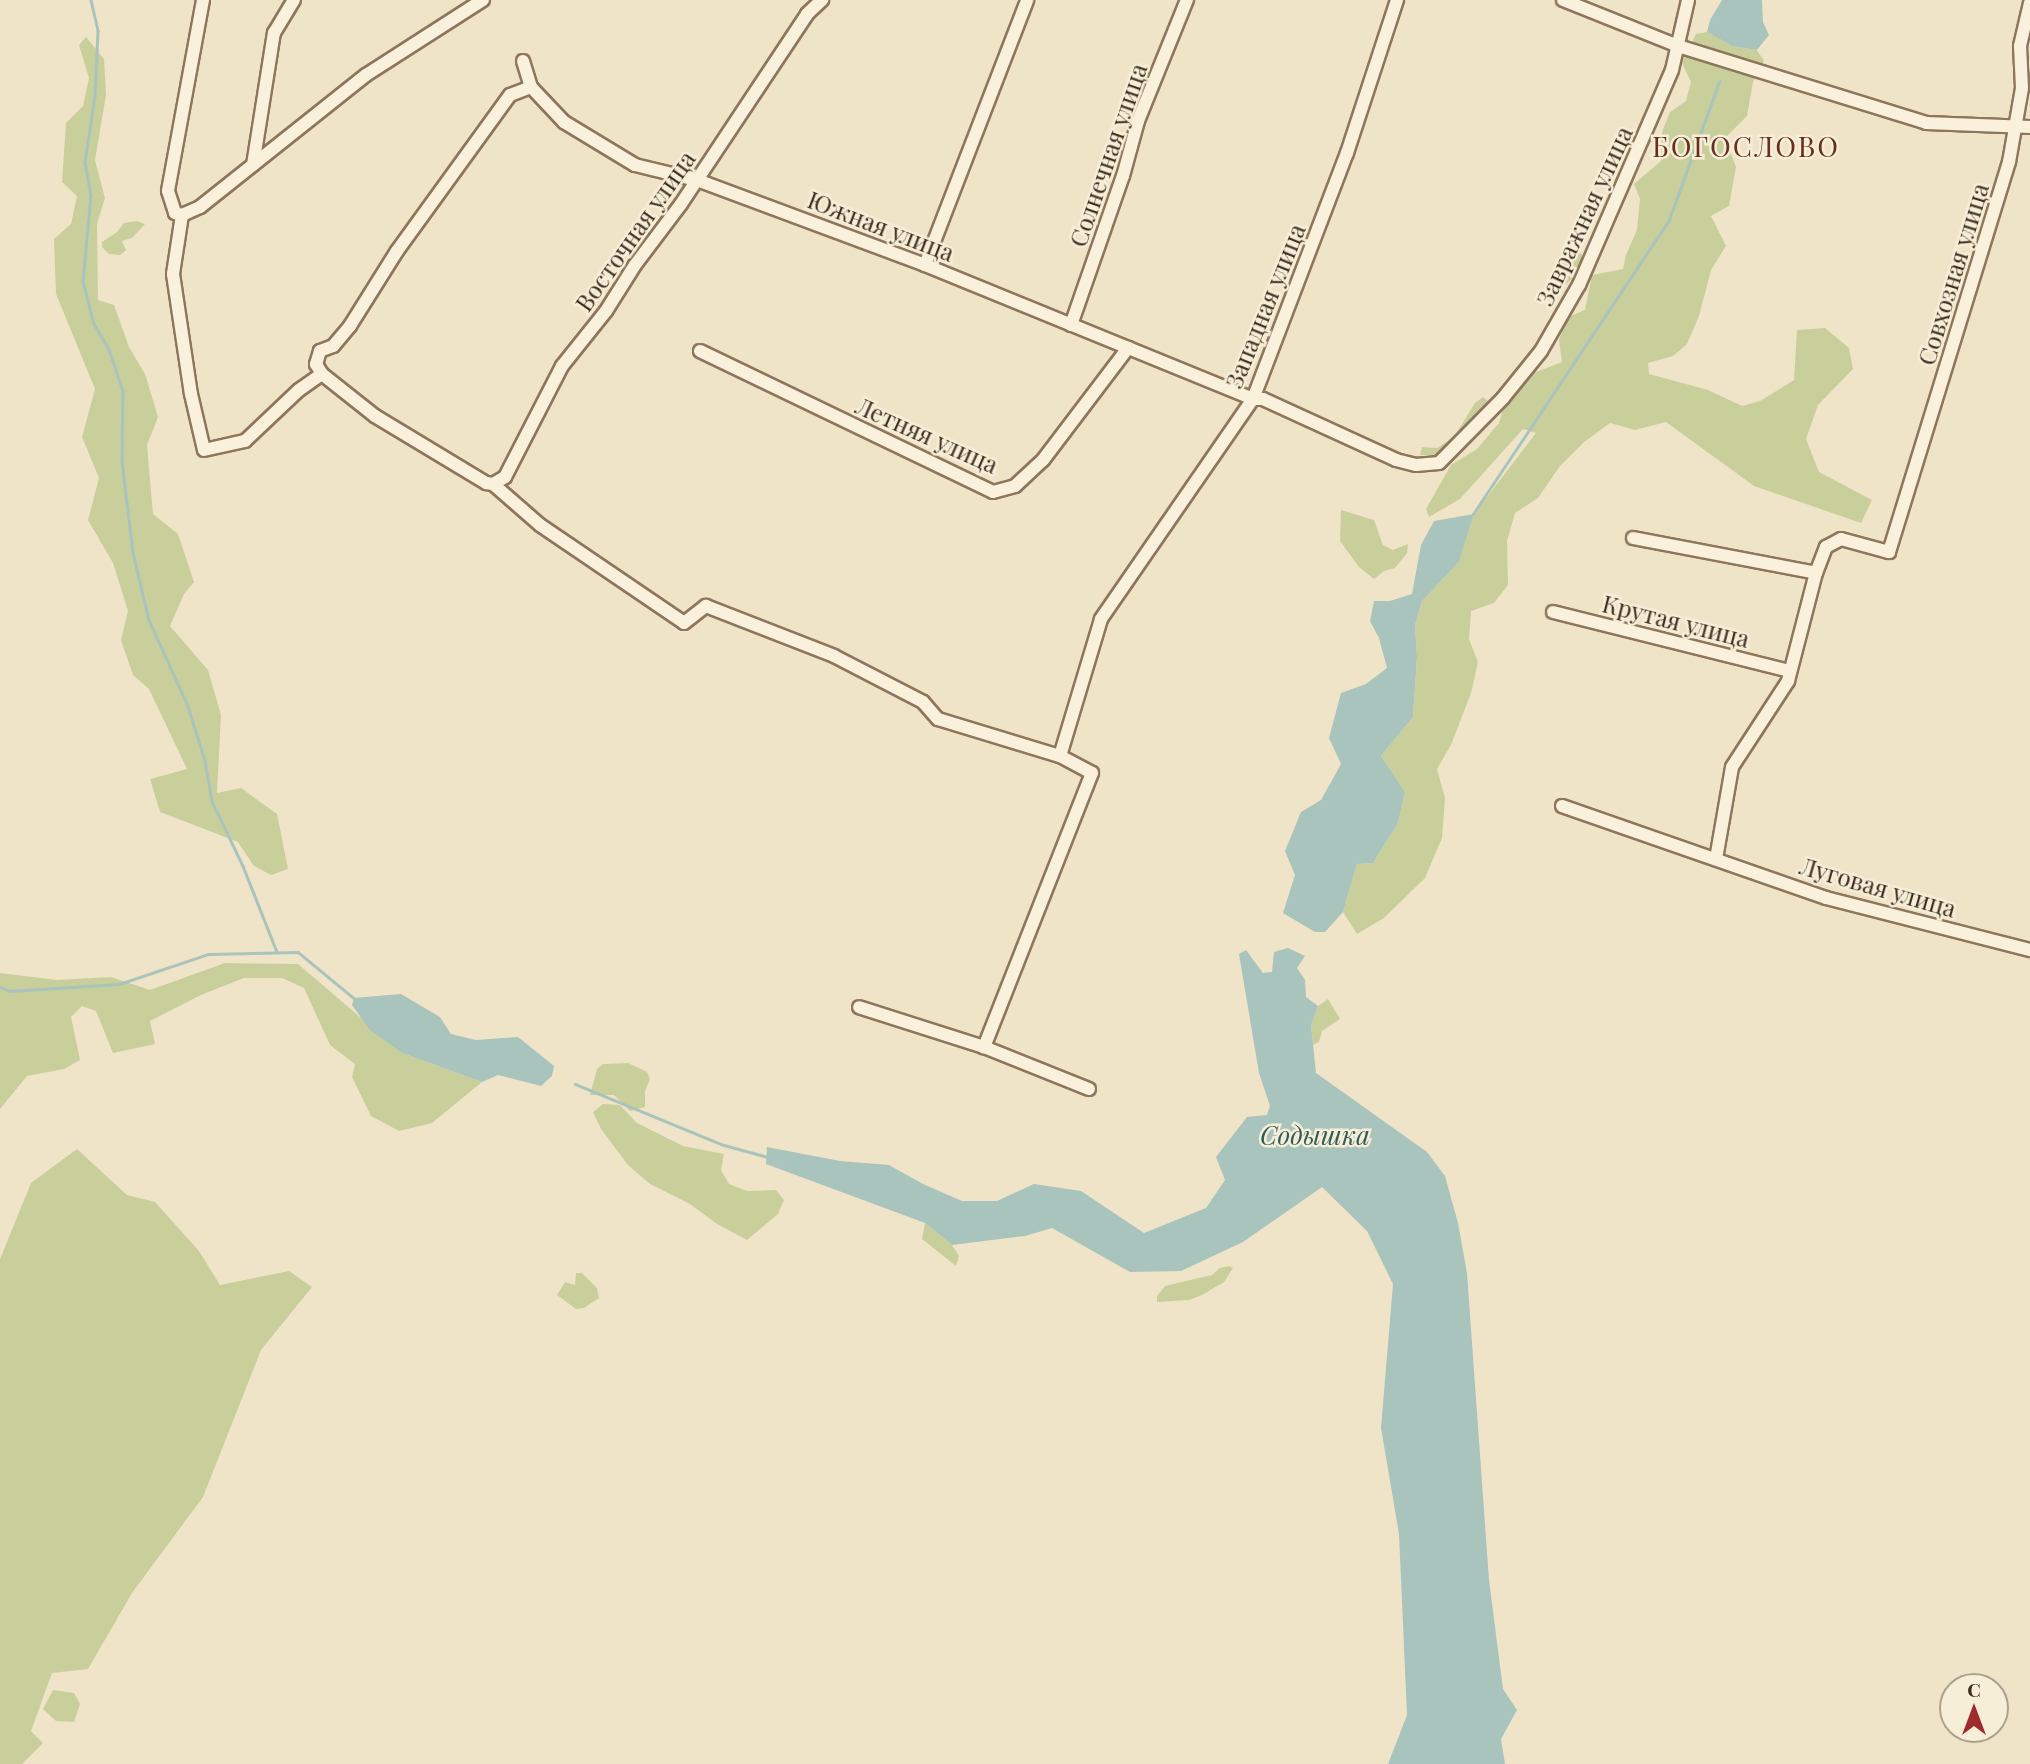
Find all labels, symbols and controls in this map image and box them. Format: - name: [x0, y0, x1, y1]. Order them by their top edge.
- street label: Солнечная улица: [1063, 60, 1153, 250]
- street label: Завражная улица: [1530, 122, 1638, 310]
- district label: БОГОСЛОВО: [1653, 129, 1839, 163]
- street label: Восточная улица: [569, 145, 701, 317]
- street label: Совхозная улица: [1912, 180, 1994, 368]
- street label: Южная улица: [804, 185, 958, 267]
- street label: Западная улица: [1219, 220, 1311, 392]
- street label: Летняя улица: [851, 391, 1003, 479]
- street label: Крутая улица: [1599, 589, 1753, 653]
- street label: Луговая улица: [1797, 851, 1959, 923]
- water label: Содышка: [1260, 1119, 1370, 1151]
- north arrow: [1939, 1673, 2009, 1743]
- text: С: [1967, 1676, 1981, 1702]

